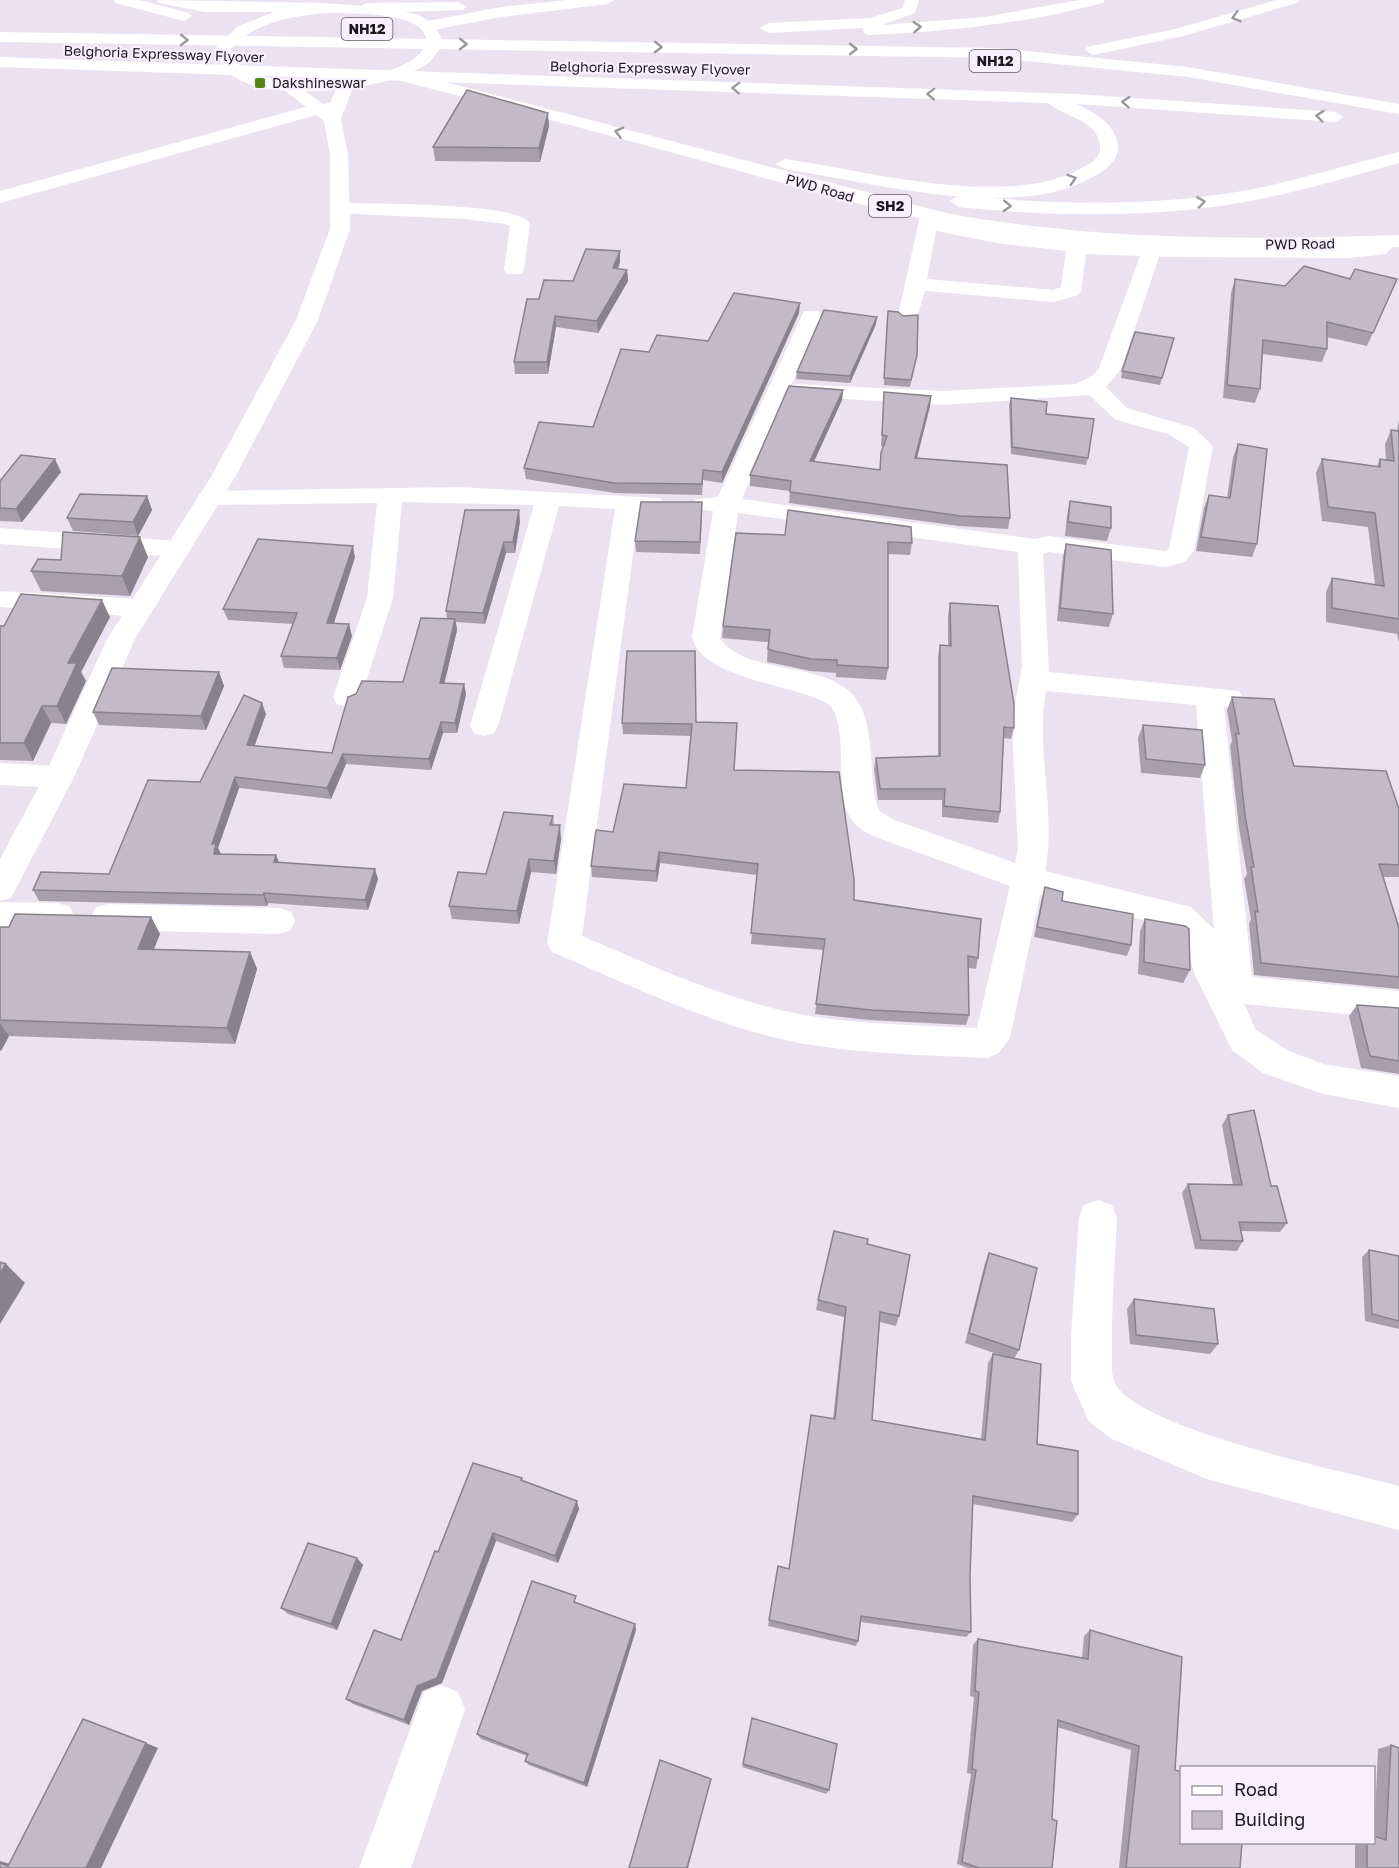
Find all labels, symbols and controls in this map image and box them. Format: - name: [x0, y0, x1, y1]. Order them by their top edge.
- one-way arrow: [1231, 10, 1242, 22]
- road number: NH12: [342, 18, 392, 40]
- one-way arrow: [913, 21, 922, 34]
- one-way arrow: [180, 34, 189, 46]
- one-way arrow: [459, 38, 468, 50]
- one-way arrow: [654, 41, 663, 54]
- street label: Belghoria Expressway Flyover: [63, 42, 265, 66]
- one-way arrow: [849, 43, 858, 55]
- road number: NH12: [970, 50, 1020, 72]
- street label: Belghoria Expressway Flyover: [550, 57, 751, 78]
- place label: Dakshineswar: [272, 74, 367, 91]
- marker: Dakshineswar: [253, 76, 267, 90]
- one-way arrow: [731, 81, 740, 94]
- one-way arrow: [926, 88, 935, 101]
- one-way arrow: [1121, 95, 1130, 108]
- one-way arrow: [1316, 110, 1325, 123]
- one-way arrow: [614, 127, 624, 140]
- street label: PWD Road: [784, 170, 856, 205]
- one-way arrow: [1066, 174, 1077, 187]
- road number: SH2: [869, 195, 911, 217]
- one-way arrow: [1197, 197, 1206, 209]
- one-way arrow: [1002, 199, 1011, 212]
- street label: PWD Road: [1265, 234, 1335, 253]
- legend: [1180, 1766, 1375, 1844]
- text: Road: [1234, 1778, 1278, 1800]
- text: Building: [1234, 1808, 1305, 1830]

